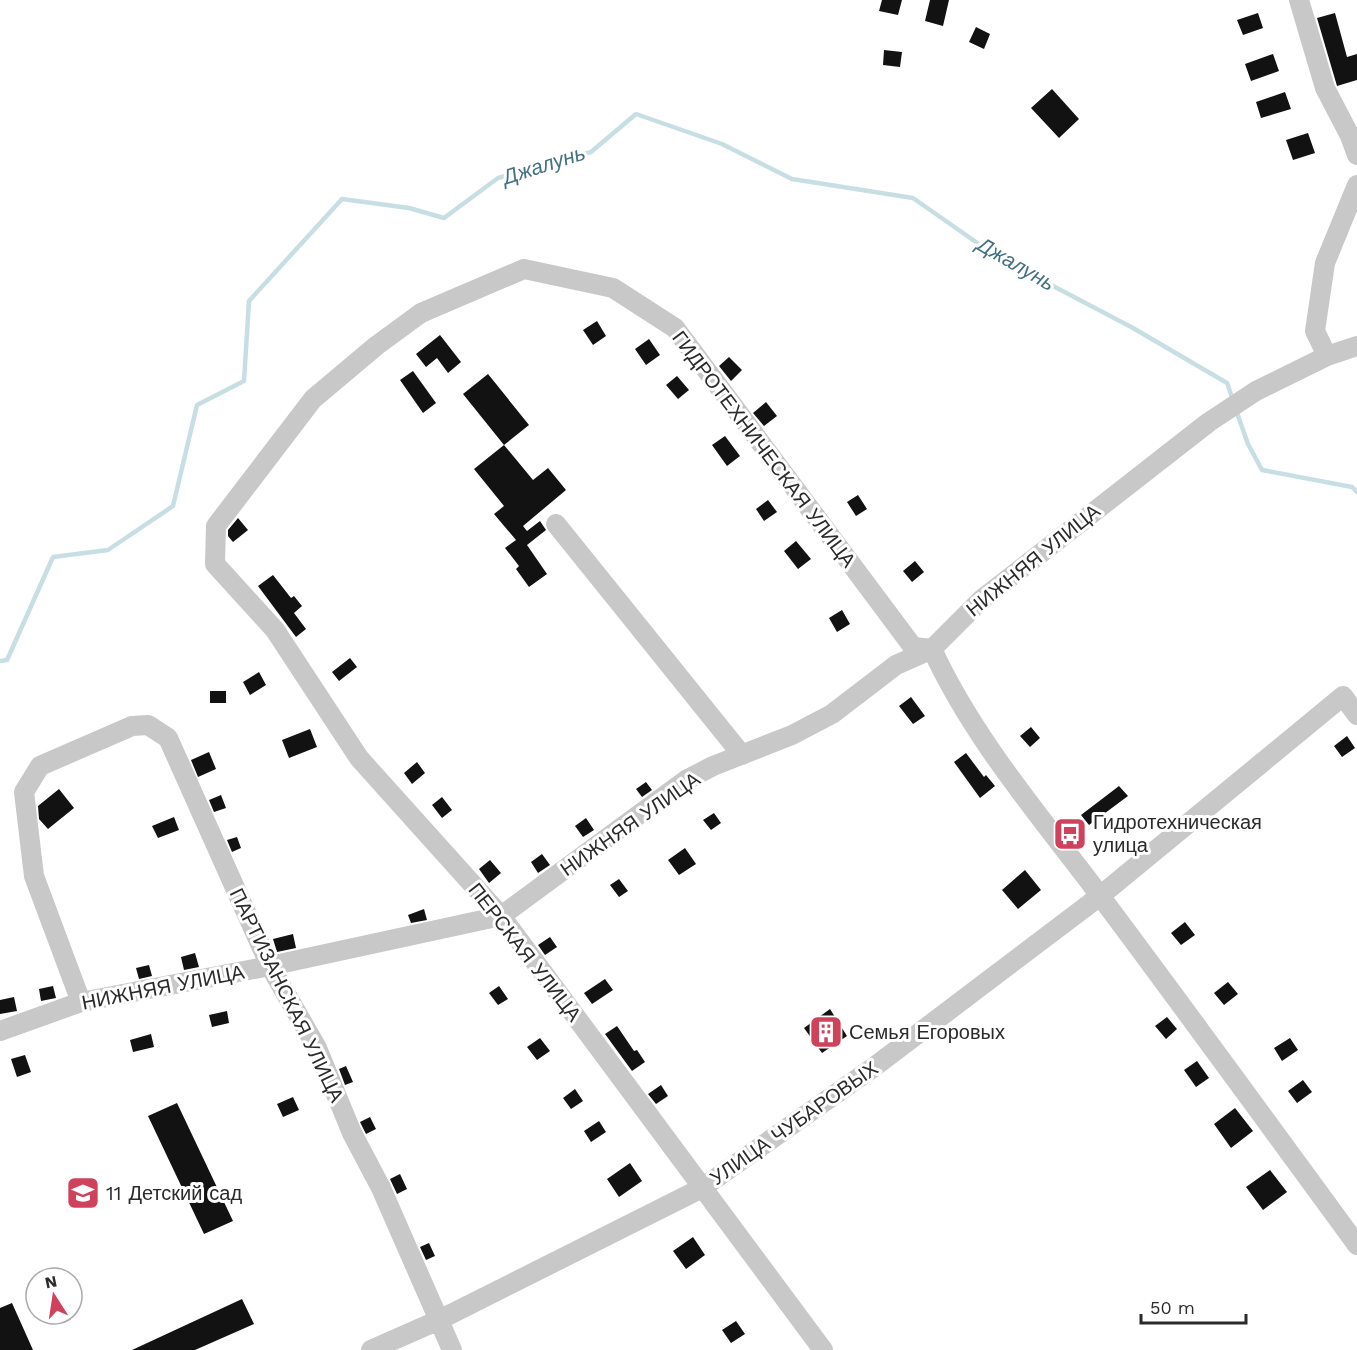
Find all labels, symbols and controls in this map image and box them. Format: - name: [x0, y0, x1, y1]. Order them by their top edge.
- water label: Джалунь: [497, 139, 588, 190]
- water label: Джалунь: [971, 230, 1059, 296]
- street label: ГИДРОТЕХНИЧЕСКАЯ УЛИЦА: [667, 326, 861, 573]
- street label: НИЖНЯЯ УЛИЦА: [961, 498, 1105, 621]
- street label: НИЖНЯЯ УЛИЦА: [555, 766, 705, 881]
- place label: Гидротехническая улица: [1093, 810, 1262, 857]
- bus stop icon: Гидротехническая улица: [1052, 816, 1088, 852]
- street label: ПЕРСКАЯ УЛИЦА: [463, 878, 587, 1027]
- street label: ПАРТИЗАНСКАЯ УЛИЦА: [225, 884, 350, 1106]
- street label: НИЖНЯЯ УЛИЦА: [80, 959, 247, 1015]
- building icon: Семья Егоровых: [808, 1014, 844, 1050]
- place label: Семья Егоровых: [849, 1020, 1005, 1044]
- street label: УЛИЦА ЧУБАРОВЫХ: [705, 1056, 883, 1190]
- school or university icon: 11 Детский сад: [65, 1175, 101, 1211]
- place label: 11 Детский сад: [106, 1181, 242, 1205]
- north arrow: [24, 1266, 84, 1326]
- text: N: [43, 1271, 59, 1292]
- scale bar: [1141, 1287, 1246, 1325]
- text: 50 m: [1150, 1297, 1195, 1318]

